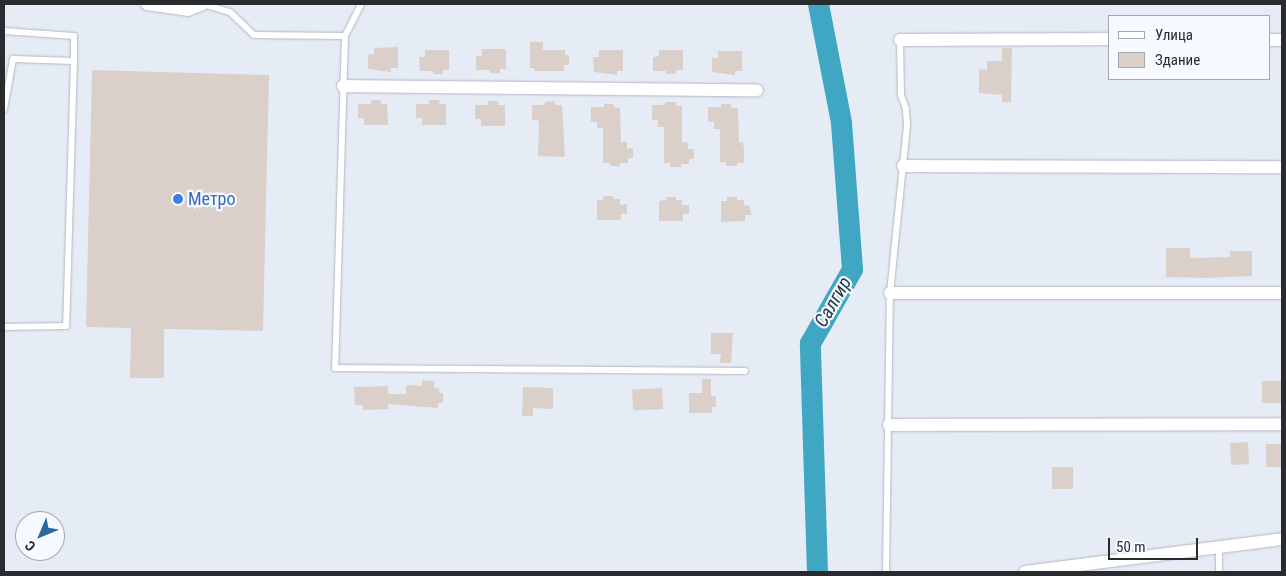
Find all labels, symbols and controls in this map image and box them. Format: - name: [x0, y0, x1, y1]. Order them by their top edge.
- legend: [1108, 15, 1271, 80]
- text: Улица: [1155, 26, 1193, 44]
- text: Здание: [1155, 51, 1200, 69]
- place label: Метро: [188, 188, 236, 210]
- marker: Метро: [172, 193, 184, 205]
- water label: Салгир: [810, 273, 856, 331]
- north arrow: [15, 511, 65, 561]
- scale bar: [1111, 528, 1201, 560]
- text: С: [22, 537, 39, 554]
- text: 50 m: [1116, 538, 1146, 556]

